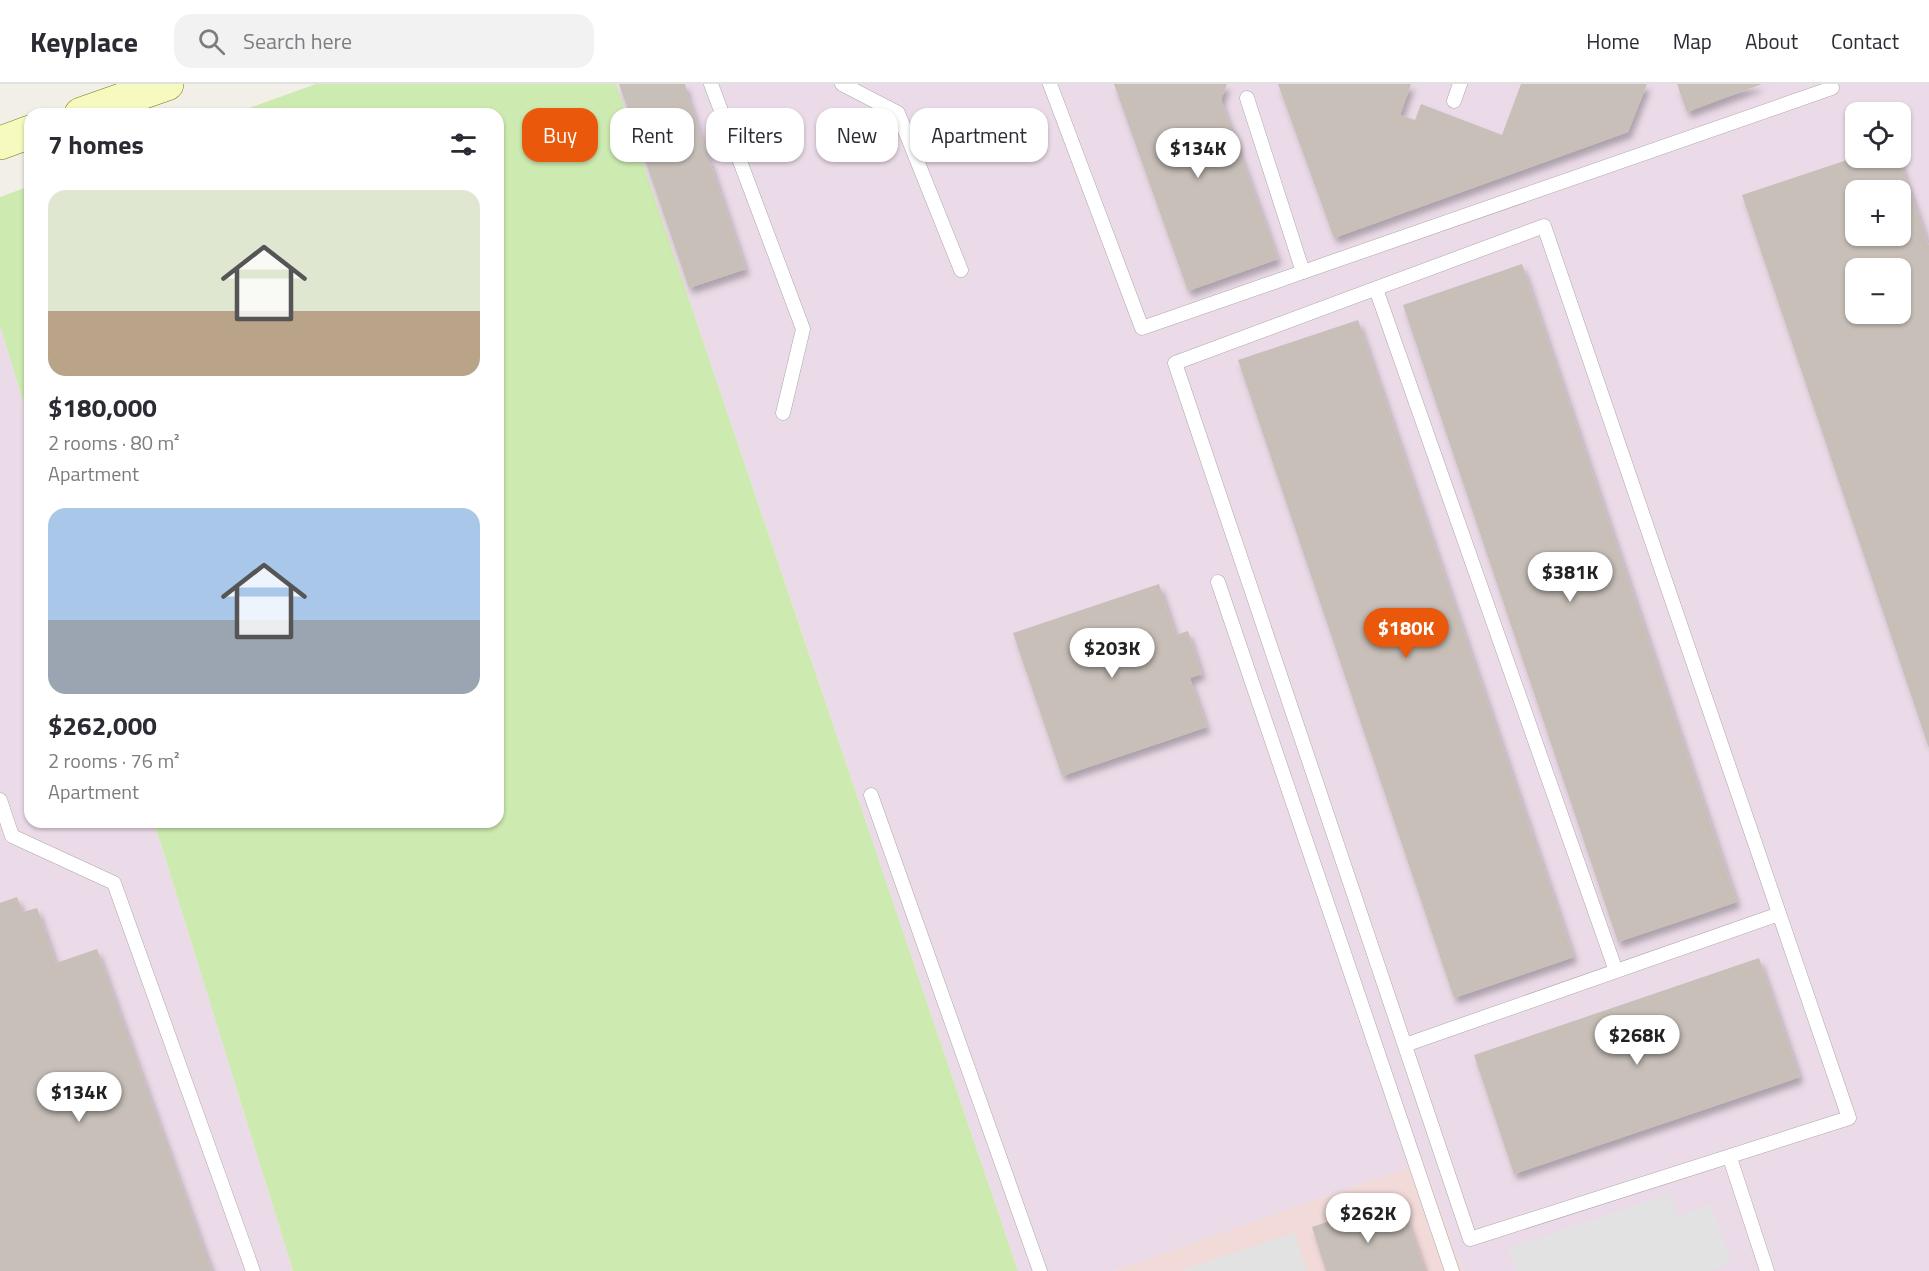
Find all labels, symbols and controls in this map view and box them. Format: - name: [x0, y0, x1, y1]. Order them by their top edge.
- search box: [174, 14, 594, 68]
- text: Keyplace: [30, 20, 138, 63]
- text: Search here: [243, 24, 352, 58]
- icon: search: [195, 25, 228, 58]
- text: Home: [1586, 25, 1640, 57]
- text: Map: [1673, 25, 1712, 57]
- text: About: [1745, 25, 1798, 57]
- text: Contact: [1831, 25, 1899, 57]
- map controls: [1845, 102, 1911, 324]
- button: locate: [1845, 102, 1911, 168]
- chip: Buy: [522, 108, 598, 162]
- chip: Rent: [610, 108, 694, 162]
- chip: Filters: [706, 108, 804, 162]
- chip: New: [816, 108, 898, 162]
- chip: Apartment: [910, 108, 1048, 162]
- text: 7 homes: [48, 125, 144, 164]
- icon: filters: [447, 128, 480, 161]
- pin: $134K: [1156, 128, 1240, 179]
- text: $134K: [1170, 132, 1226, 163]
- button: +: [1845, 180, 1911, 246]
- icon: home: [210, 229, 318, 337]
- button: −: [1845, 258, 1911, 324]
- text: $180,000: [48, 388, 157, 427]
- text: 2 rooms · 80 m²: [48, 427, 180, 458]
- text: Apartment: [48, 458, 139, 489]
- icon: home: [210, 547, 318, 655]
- pin: $381K: [1528, 552, 1612, 603]
- text: $381K: [1542, 556, 1598, 587]
- pin: $180K: [1364, 608, 1448, 659]
- text: $180K: [1378, 612, 1434, 643]
- pin: $203K: [1070, 628, 1154, 679]
- text: $203K: [1084, 632, 1140, 663]
- text: $262,000: [48, 706, 157, 745]
- text: 2 rooms · 76 m²: [48, 745, 180, 776]
- text: Apartment: [48, 776, 139, 807]
- pin: $268K: [1595, 1015, 1679, 1066]
- text: $268K: [1609, 1019, 1665, 1050]
- pin: $134K: [37, 1072, 121, 1123]
- text: $134K: [51, 1076, 107, 1107]
- pin: $262K: [1326, 1193, 1410, 1244]
- text: $262K: [1340, 1197, 1396, 1228]

